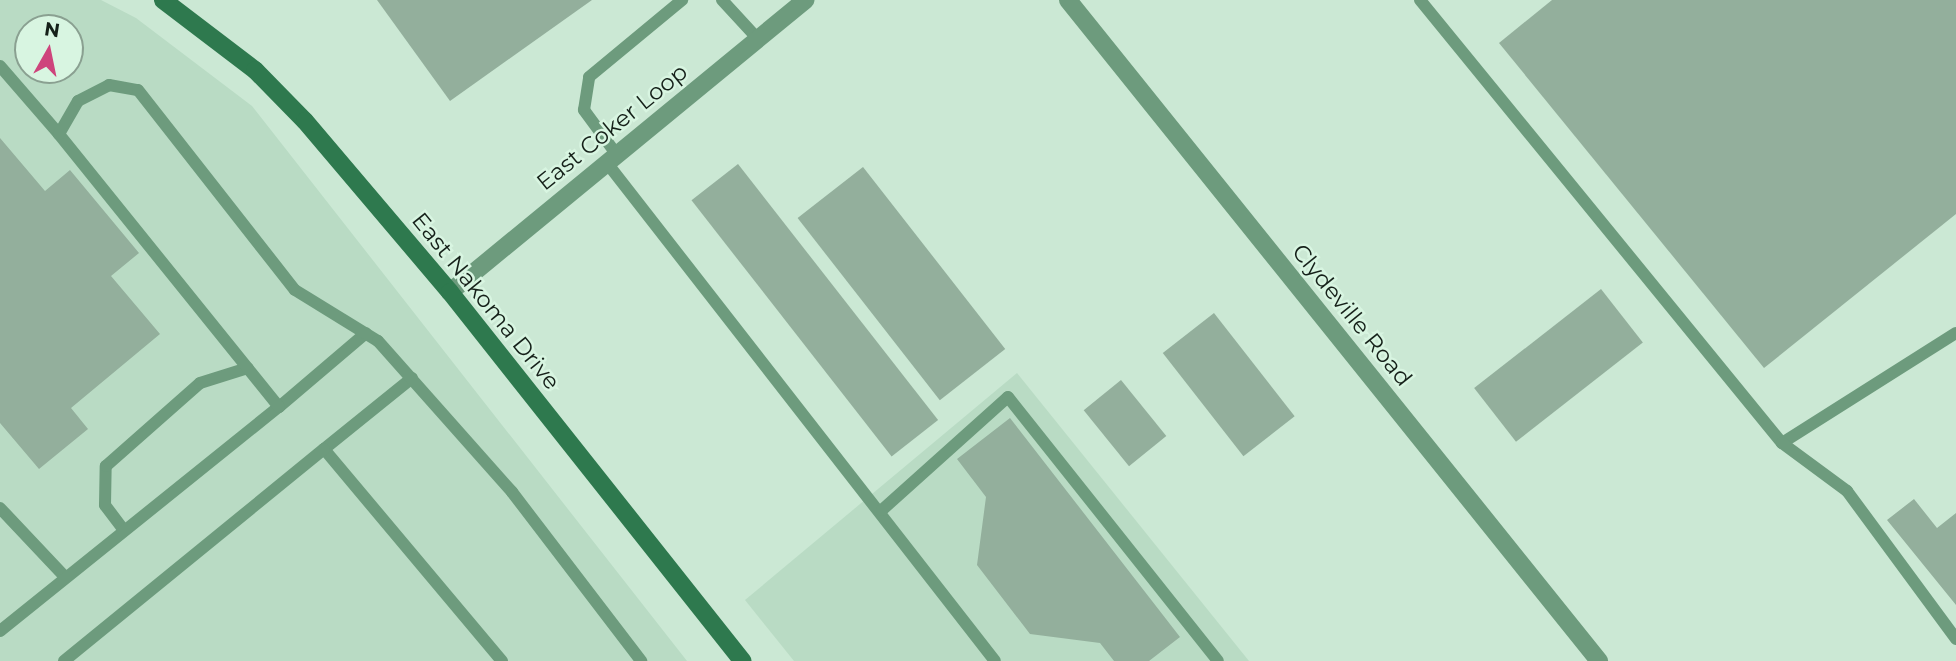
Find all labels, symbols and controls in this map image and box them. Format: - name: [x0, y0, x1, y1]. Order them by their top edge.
- north arrow: [14, 14, 84, 84]
- text: N: [43, 17, 61, 42]
- street label: East Coker Loop: [531, 58, 693, 196]
- street label: East Nakoma Drive: [406, 207, 566, 395]
- street label: Clydeville Road: [1286, 238, 1418, 392]

